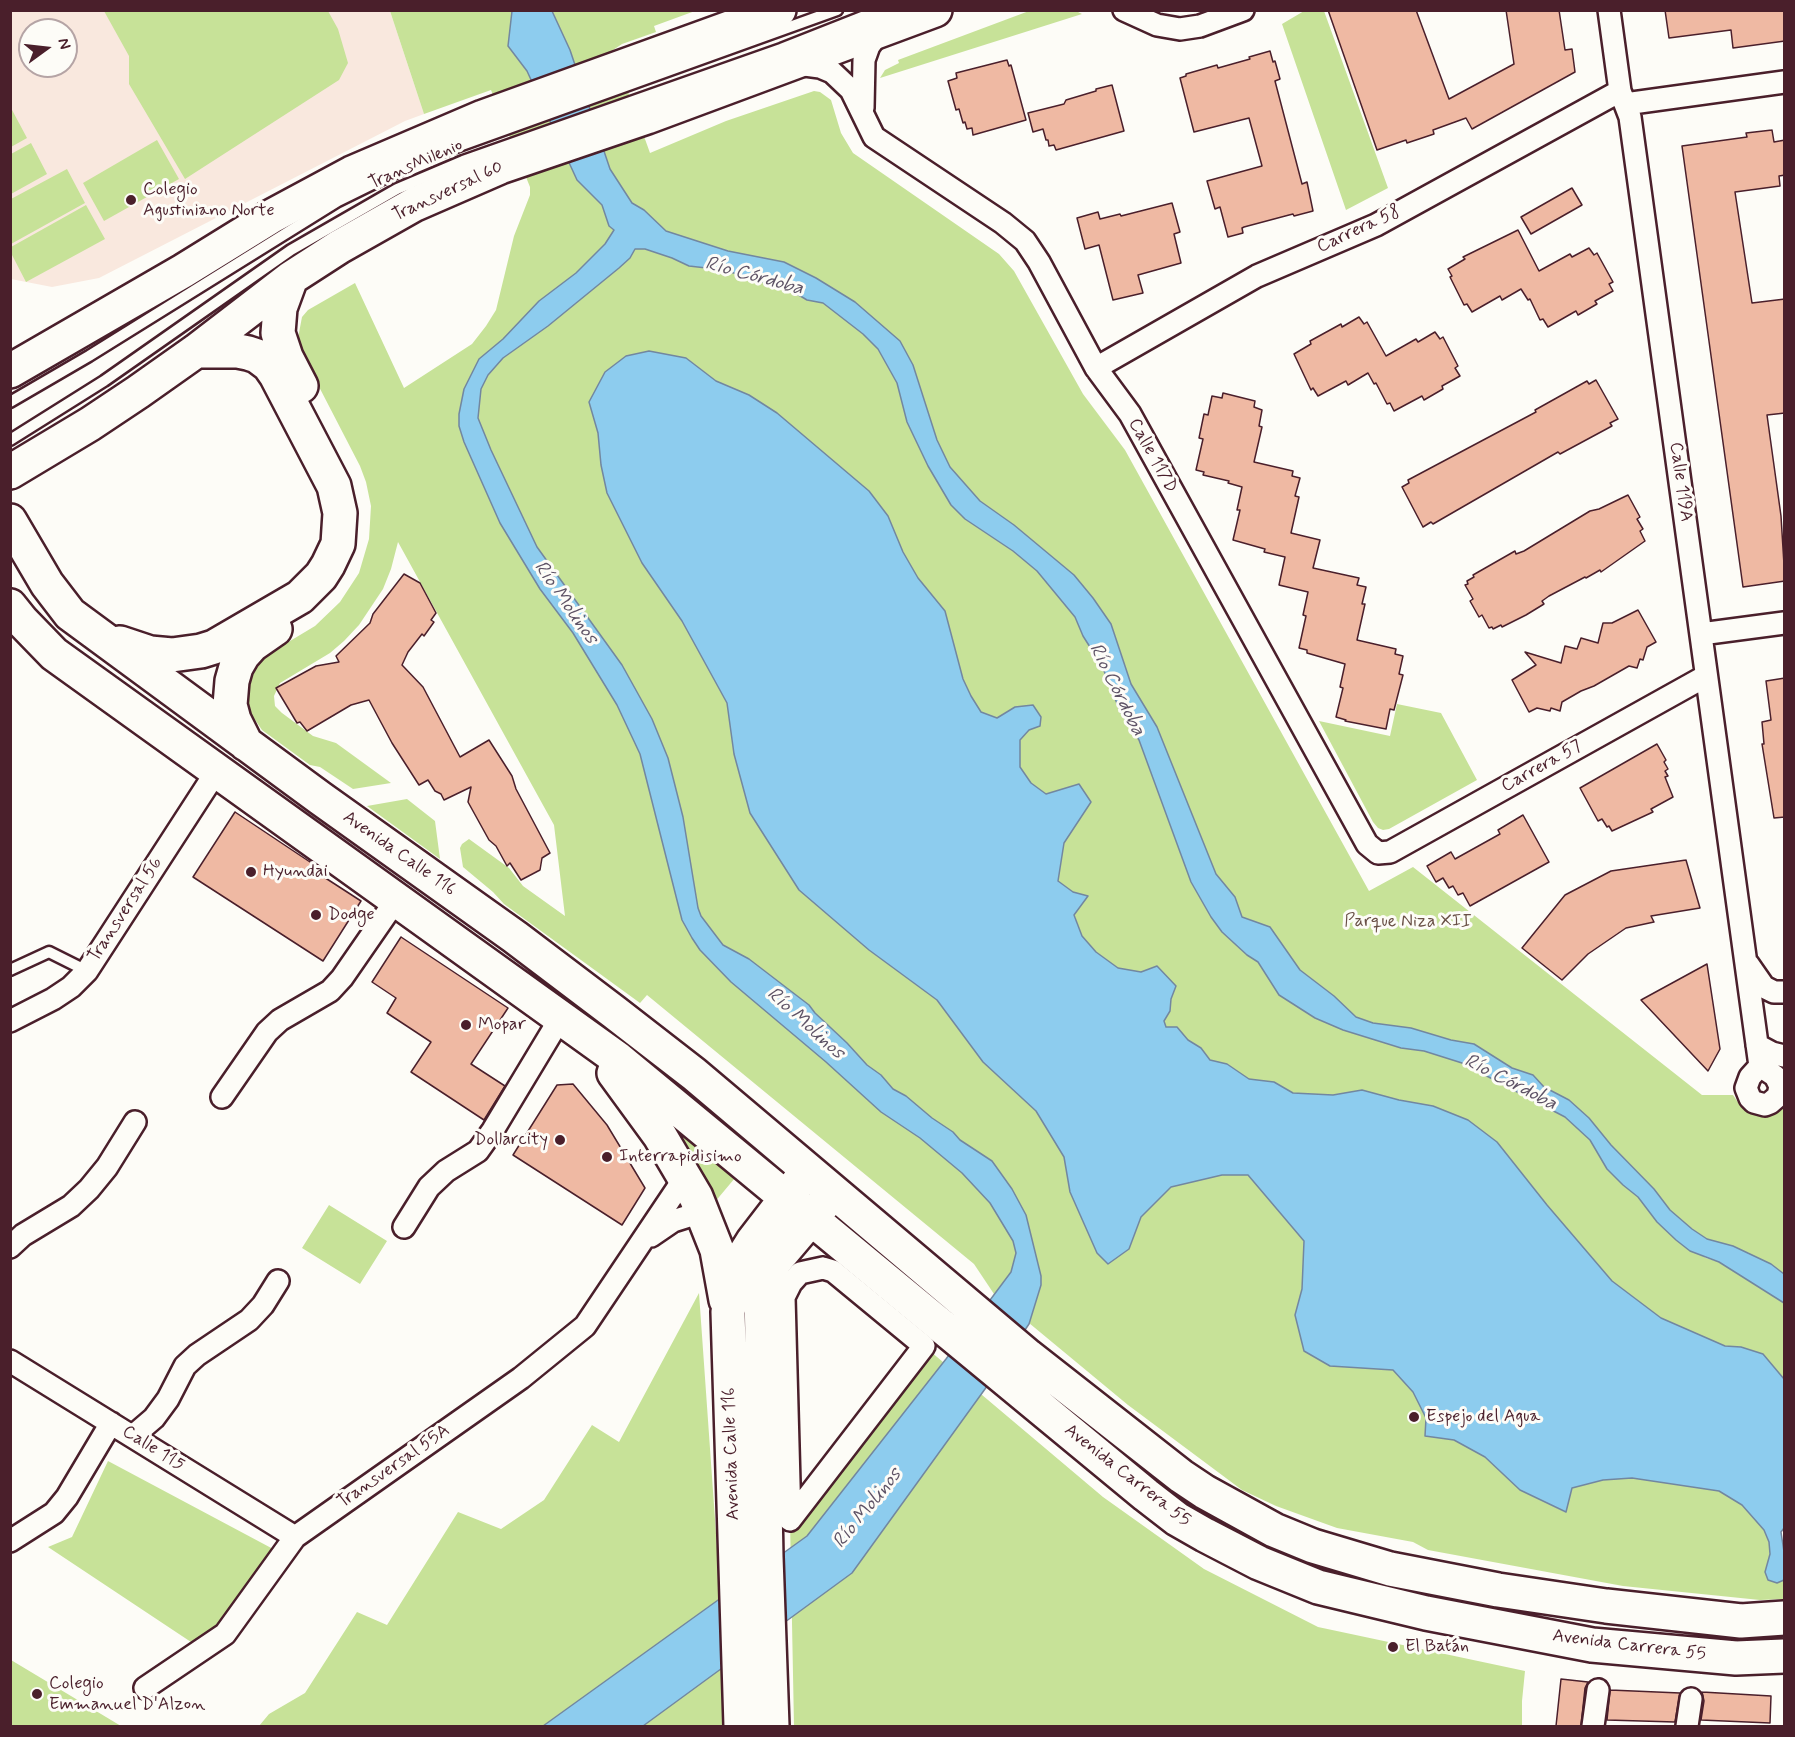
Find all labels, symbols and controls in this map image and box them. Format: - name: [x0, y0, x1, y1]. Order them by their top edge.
- north arrow: [18, 18, 78, 78]
- text: N: [52, 36, 75, 52]
- street label: TransMilenio: [366, 135, 466, 195]
- street label: Transversal 60: [389, 157, 507, 227]
- place label: Colegio Agustiniano Norte: [143, 179, 275, 222]
- marker: Colegio Agustiniano Norte: [124, 193, 138, 207]
- street label: Carrera 58: [1314, 201, 1404, 259]
- water label: Río Córdoba: [702, 252, 806, 302]
- street label: Calle 117D: [1123, 415, 1181, 497]
- street label: Calle 119A: [1664, 441, 1696, 523]
- water label: Río Molinos: [528, 557, 602, 649]
- water label: Río Córdoba: [1082, 640, 1150, 740]
- street label: Carrera 57: [1498, 736, 1586, 798]
- street label: Avenida Calle 116: [338, 807, 460, 901]
- street label: Transversal 56: [84, 853, 168, 967]
- place label: Hyundai: [263, 861, 328, 883]
- marker: Hyundai: [244, 865, 258, 879]
- place label: Dodge: [328, 904, 375, 926]
- marker: Dodge: [309, 908, 323, 922]
- park label: Parque Niza XII: [1344, 911, 1472, 933]
- water label: Río Molinos: [761, 983, 849, 1065]
- place label: Mopar: [478, 1014, 526, 1036]
- marker: Mopar: [459, 1018, 473, 1032]
- water label: Río Córdoba: [1460, 1049, 1560, 1117]
- place label: Dollarcity: [474, 1129, 548, 1151]
- marker: Dollarcity: [553, 1133, 567, 1147]
- place label: Interrapidisimo: [619, 1146, 742, 1168]
- marker: Interrapidisimo: [600, 1150, 614, 1164]
- street label: Avenida Calle 116: [719, 1387, 745, 1521]
- place label: Espejo del Agua: [1426, 1406, 1540, 1428]
- marker: Espejo del Agua: [1407, 1410, 1421, 1424]
- street label: Transversal 55A: [334, 1420, 454, 1514]
- street label: Avenida Carrera 55: [1060, 1420, 1194, 1532]
- street label: Calle 115: [118, 1421, 188, 1477]
- water label: Río Molinos: [828, 1464, 908, 1554]
- street label: Avenida Carrera 55: [1551, 1626, 1707, 1666]
- place label: El Batán: [1405, 1636, 1469, 1658]
- marker: El Batán: [1386, 1640, 1400, 1654]
- place label: Colegio Emmanuel D'Alzon: [49, 1673, 205, 1716]
- marker: Colegio Emmanuel D'Alzon: [30, 1687, 44, 1701]

